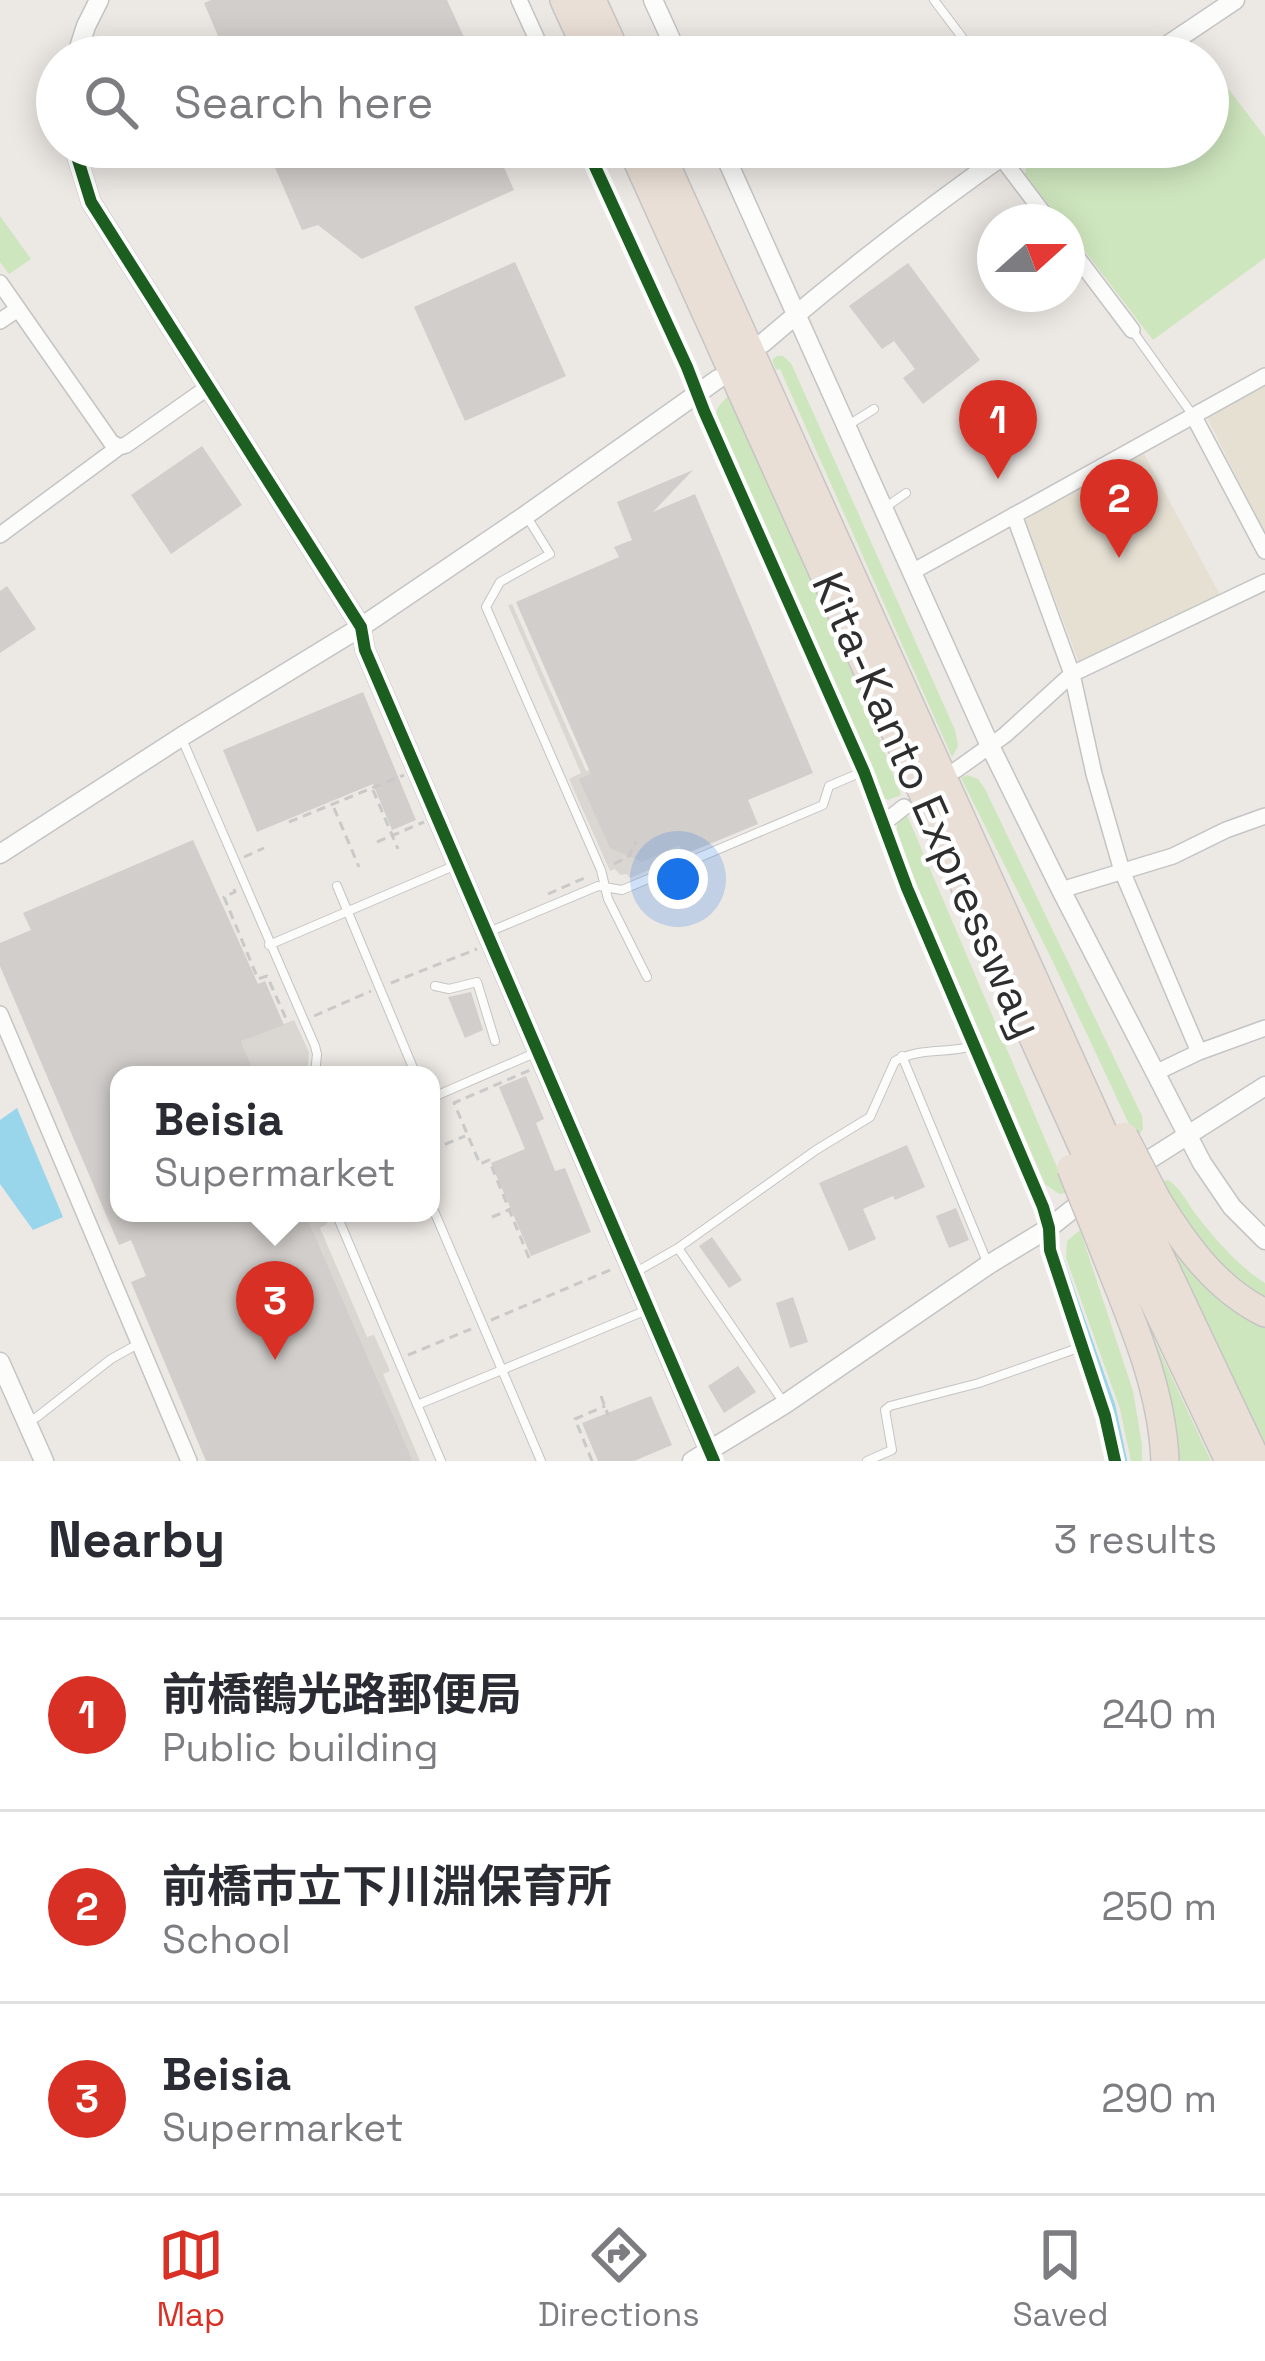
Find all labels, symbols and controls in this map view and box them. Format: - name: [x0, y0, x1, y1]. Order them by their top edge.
- search box: [36, 36, 1229, 168]
- icon: search: [78, 69, 144, 135]
- text: Search here: [174, 74, 433, 131]
- north arrow: [977, 204, 1085, 312]
- pin: 1: [959, 380, 1037, 479]
- pin: 2: [1080, 459, 1158, 558]
- street label: Kita-Kanto Expressway: [799, 563, 1057, 1047]
- your location: [648, 849, 708, 909]
- popup: [110, 1066, 440, 1222]
- text: Beisia: [154, 1091, 284, 1148]
- text: Supermarket: [154, 1148, 396, 1197]
- pin: 3: [236, 1261, 314, 1360]
- text: Nearby: [48, 1507, 225, 1572]
- text: 3 results: [1054, 1515, 1217, 1564]
- text: 前橋鶴光路郵便局: [162, 1666, 522, 1723]
- text: 1: [78, 1690, 96, 1739]
- text: 240 m: [1102, 1690, 1217, 1739]
- text: Public building: [162, 1723, 439, 1772]
- text: 前橋市立下川淵保育所: [162, 1858, 612, 1915]
- text: 2: [75, 1882, 99, 1931]
- text: 250 m: [1102, 1882, 1217, 1931]
- text: School: [162, 1915, 291, 1964]
- text: Beisia: [162, 2046, 291, 2103]
- text: 3: [75, 2074, 99, 2123]
- text: 290 m: [1101, 2074, 1217, 2123]
- text: Supermarket: [162, 2103, 404, 2152]
- tab: Map: [156, 2222, 225, 2336]
- tab: Directions: [538, 2222, 700, 2336]
- tab: Saved: [1012, 2222, 1109, 2336]

